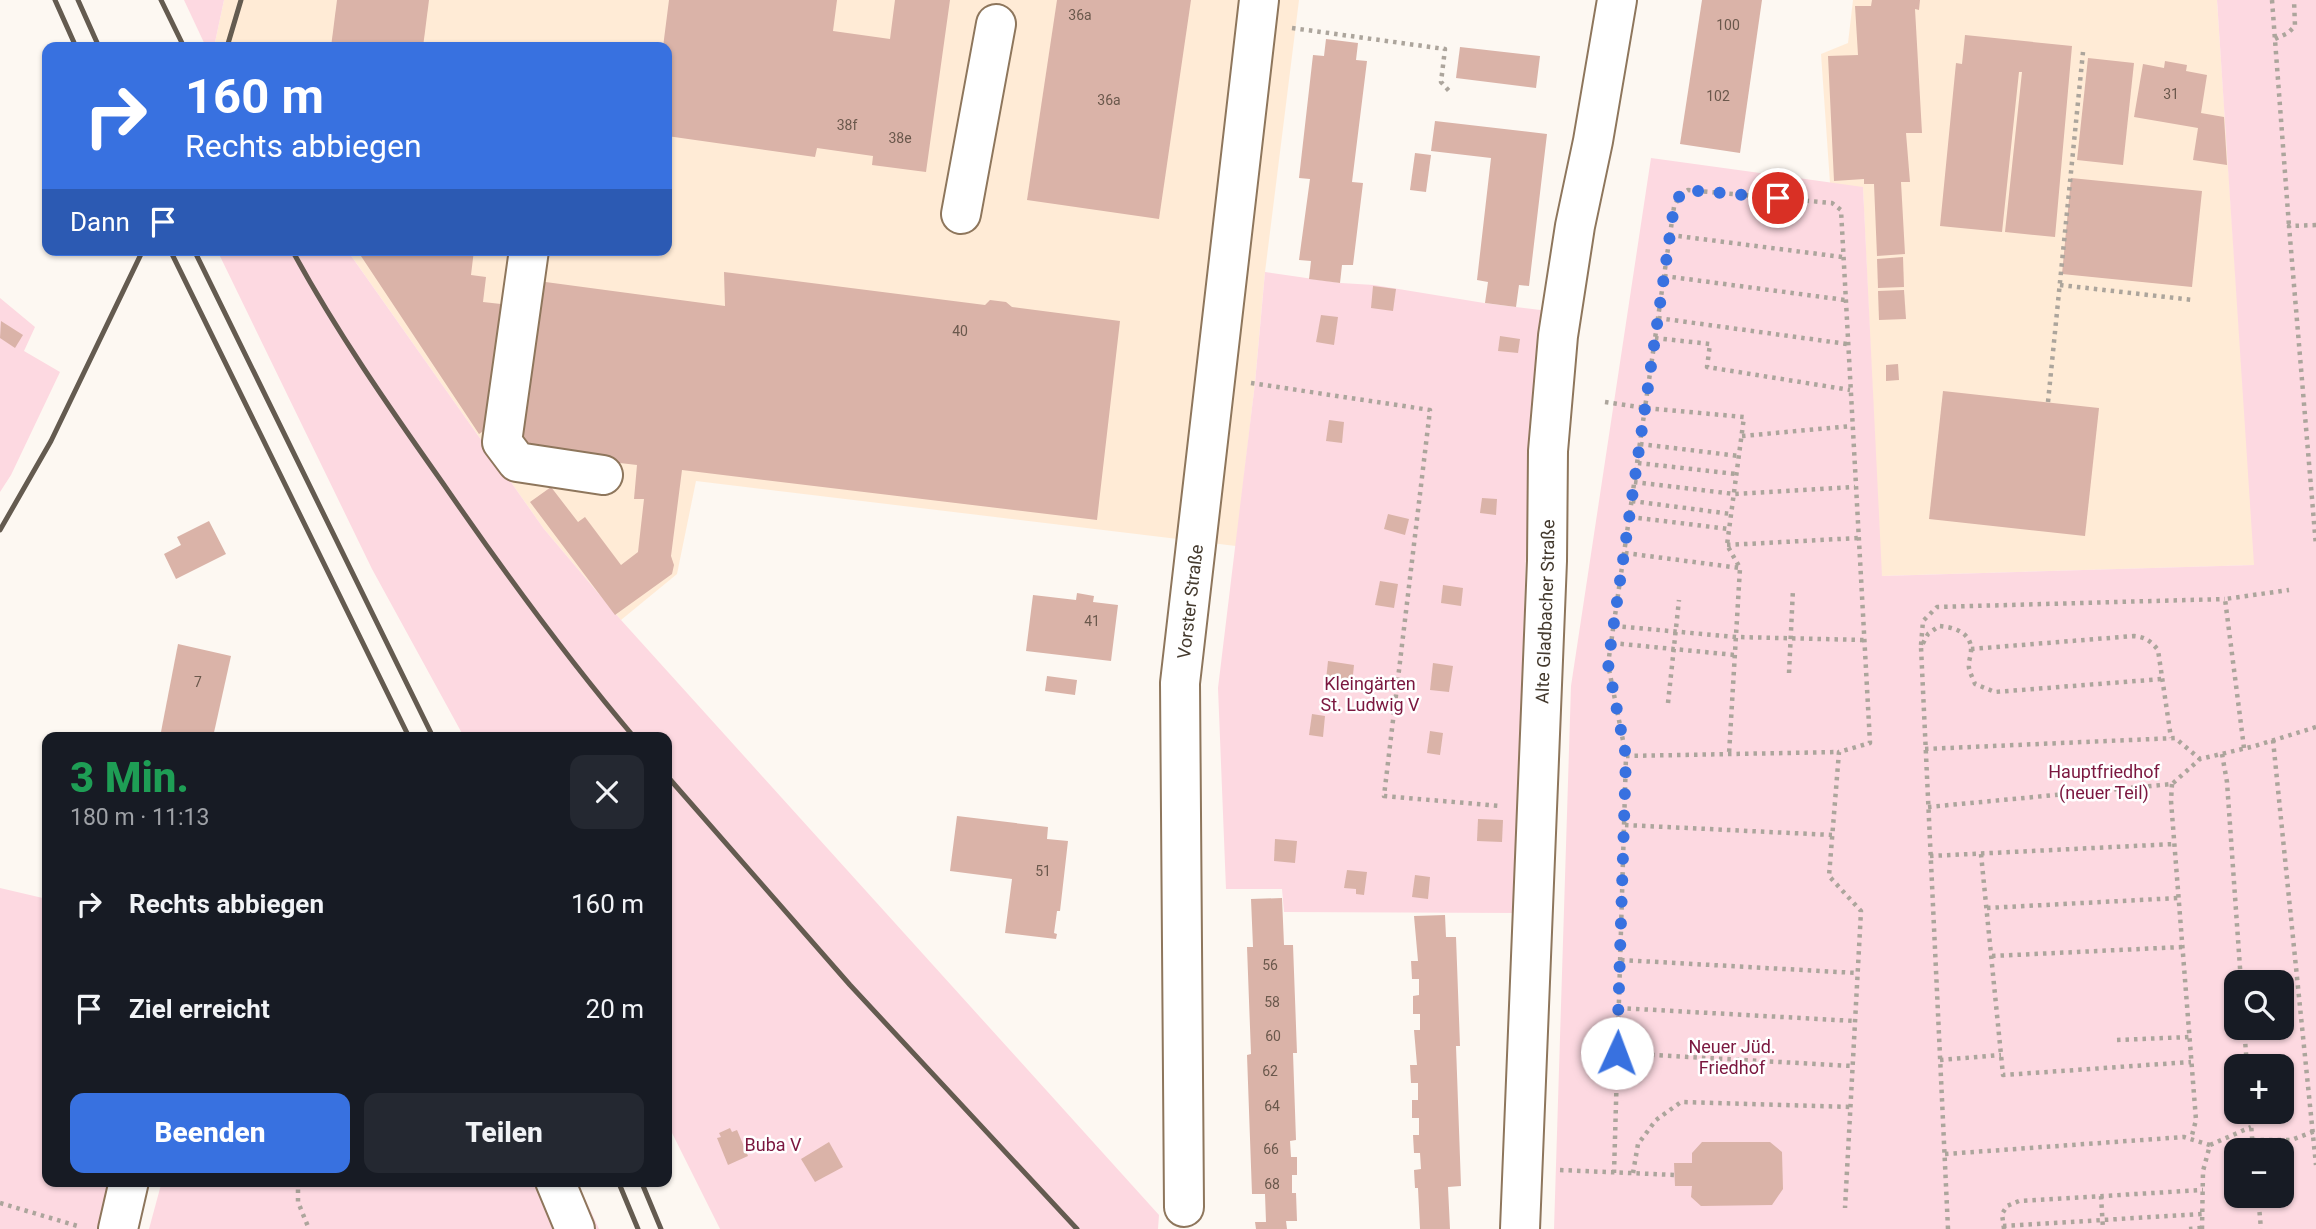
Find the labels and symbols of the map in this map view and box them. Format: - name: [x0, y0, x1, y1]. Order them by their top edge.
- house number: 36a: [1068, 7, 1092, 23]
- house number: 100: [1716, 17, 1740, 33]
- house number: 31: [2163, 86, 2179, 102]
- house number: 102: [1706, 88, 1730, 104]
- house number: 36a: [1097, 92, 1121, 108]
- house number: 38f: [837, 117, 857, 133]
- house number: 38e: [888, 130, 912, 146]
- pin: [1748, 168, 1808, 228]
- house number: 40: [952, 323, 968, 339]
- street label: Alte Gladbacher Straße: [1531, 519, 1558, 704]
- street label: Vorster Straße: [1172, 543, 1206, 660]
- house number: 41: [1084, 613, 1100, 629]
- park label: Kleingärten St. Ludwig V: [1320, 673, 1420, 715]
- house number: 7: [194, 674, 202, 690]
- park label: Hauptfriedhof (neuer Teil): [2048, 761, 2160, 804]
- house number: 51: [1035, 863, 1051, 879]
- house number: 56: [1262, 957, 1278, 973]
- house number: 58: [1264, 994, 1280, 1010]
- position arrow: [1580, 1016, 1654, 1090]
- house number: 60: [1265, 1028, 1281, 1044]
- park label: Neuer Jüd. Friedhof: [1688, 1036, 1776, 1078]
- house number: 62: [1262, 1063, 1278, 1079]
- house number: 64: [1264, 1098, 1280, 1114]
- park label: Buba V: [745, 1134, 802, 1155]
- house number: 66: [1263, 1141, 1279, 1157]
- house number: 68: [1264, 1176, 1280, 1192]

